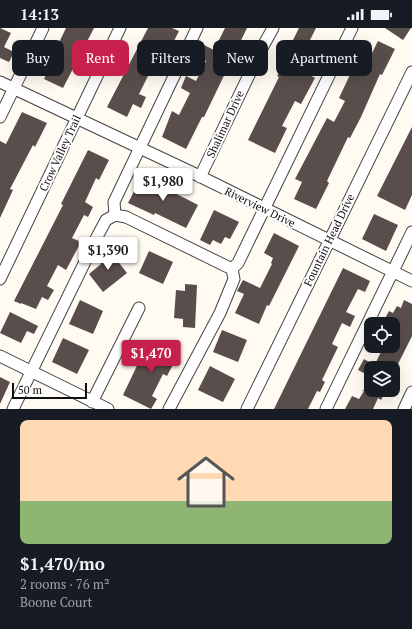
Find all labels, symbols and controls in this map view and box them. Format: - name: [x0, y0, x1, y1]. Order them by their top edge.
- text: 14:13: [20, 4, 59, 24]
- chip: Buy: [12, 40, 64, 76]
- chip: Rent: [72, 40, 129, 76]
- chip: Filters: [137, 40, 205, 76]
- chip: New: [213, 40, 268, 76]
- chip: Apartment: [276, 40, 372, 76]
- street label: Shalimar Drive: [203, 88, 247, 160]
- street label: Crow Valley Trail: [36, 112, 84, 194]
- pin: $1,980: [130, 168, 196, 202]
- text: $1,980: [143, 172, 183, 190]
- street label: Riverview Drive: [222, 184, 298, 230]
- street label: Fountain Head Drive: [301, 191, 358, 289]
- pin: $1,390: [75, 237, 141, 271]
- text: $1,390: [88, 241, 128, 259]
- map controls: [364, 317, 400, 397]
- button: locate: [364, 317, 400, 353]
- pin: $1,470: [118, 340, 184, 374]
- text: $1,470: [131, 344, 171, 362]
- button: layers: [364, 361, 400, 397]
- scale bar: [12, 381, 87, 400]
- text: 50 m: [18, 383, 42, 397]
- icon: home: [170, 446, 242, 518]
- text: $1,470/mo: [20, 552, 105, 575]
- text: 2 rooms · 76 m²: [20, 575, 110, 593]
- text: Boone Court: [20, 593, 92, 611]

